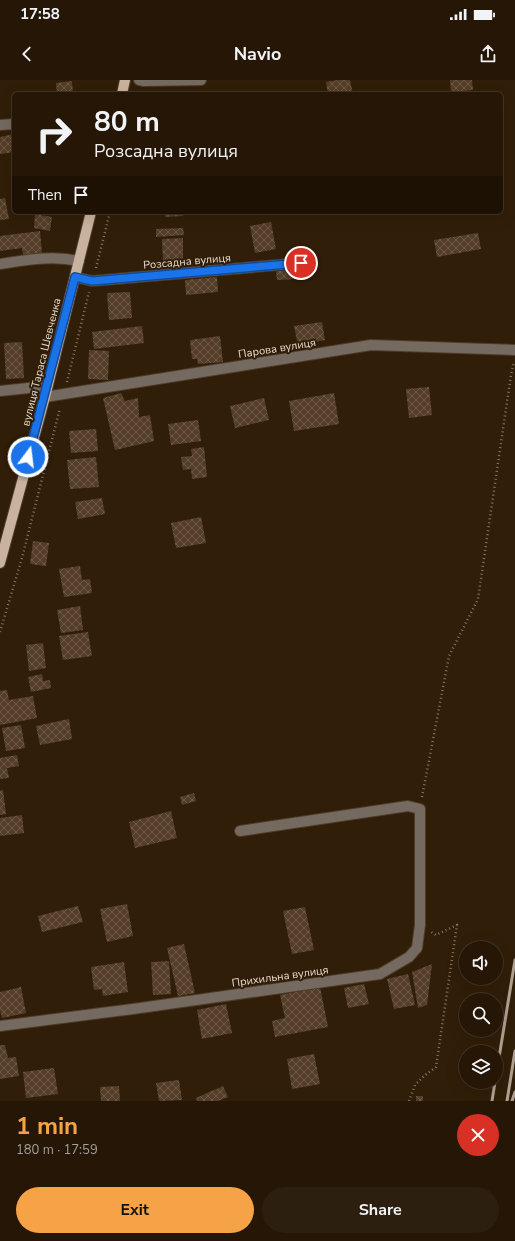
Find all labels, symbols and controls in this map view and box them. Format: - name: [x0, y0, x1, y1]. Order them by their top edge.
- text: 17:58: [20, 4, 60, 24]
- text: Navio: [234, 42, 281, 66]
- icon: back: [16, 43, 38, 65]
- icon: share: [477, 43, 499, 65]
- text: 80 m: [94, 103, 160, 141]
- icon: right: [28, 108, 80, 160]
- text: Розсадна вулиця: [94, 139, 238, 163]
- icon: arrive: [70, 184, 92, 206]
- text: Then: [28, 185, 62, 205]
- pin: [284, 246, 318, 280]
- street label: Розсадна вулиця: [143, 250, 232, 273]
- icon: arrive: [290, 252, 312, 274]
- street label: вулиця Тараса Шевченка: [18, 296, 65, 428]
- street label: Парова вулиця: [237, 335, 317, 362]
- position arrow: [7, 436, 49, 478]
- map controls: [459, 941, 503, 1089]
- button: sound: [459, 941, 503, 985]
- street label: Прихильна вулиця: [231, 962, 330, 991]
- button: search: [459, 993, 503, 1037]
- button: layers: [459, 1045, 503, 1089]
- text: 1 min: [16, 1110, 78, 1142]
- button: close: [457, 1114, 499, 1156]
- text: 180 m · 17:59: [16, 1141, 98, 1159]
- button: Exit: [16, 1187, 254, 1233]
- button: Share: [262, 1187, 499, 1233]

